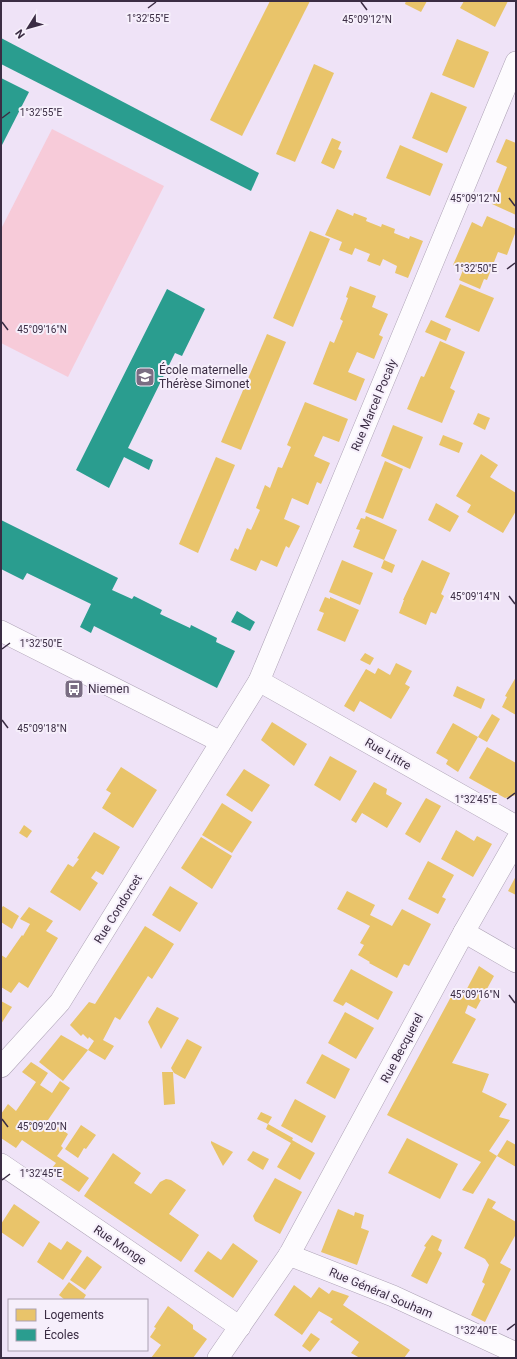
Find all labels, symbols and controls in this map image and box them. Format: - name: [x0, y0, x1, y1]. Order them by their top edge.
- north arrow: [8, 8, 48, 48]
- text: 1°32'55"E: [127, 13, 170, 24]
- text: 45°09'12"N: [342, 14, 392, 25]
- text: N: [13, 27, 28, 41]
- text: 1°32'55"E: [20, 107, 63, 118]
- text: 45°09'12"N: [450, 193, 500, 204]
- text: 1°32'50"E: [455, 263, 498, 274]
- text: 45°09'16"N: [17, 324, 67, 335]
- street label: Rue Marcel Pocaly: [348, 357, 400, 453]
- place label: École maternelle Thérèse Simonet: [159, 362, 249, 391]
- school or university icon: École maternelle Thérèse Simonet: [134, 366, 156, 388]
- text: 45°09'14"N: [450, 591, 500, 602]
- text: 1°32'50"E: [20, 638, 63, 649]
- bus stop icon: Niemen: [63, 678, 85, 700]
- place label: Niemen: [88, 682, 129, 696]
- text: 45°09'18"N: [17, 723, 67, 734]
- street label: Rue Littre: [362, 735, 414, 773]
- text: 1°32'45"E: [455, 794, 498, 805]
- street label: Rue Condorcet: [91, 872, 145, 946]
- text: 45°09'16"N: [450, 989, 500, 1000]
- street label: Rue Becquerel: [378, 1011, 426, 1085]
- text: 45°09'20"N: [17, 1121, 67, 1132]
- text: 1°32'45"E: [20, 1168, 63, 1179]
- street label: Rue Monge: [91, 1222, 149, 1268]
- street label: Rue Général Souham: [327, 1265, 435, 1321]
- legend: [8, 1299, 148, 1351]
- text: Logements: [44, 1308, 104, 1322]
- text: 1°32'40"E: [455, 1325, 498, 1336]
- text: Écoles: [44, 1327, 79, 1342]

